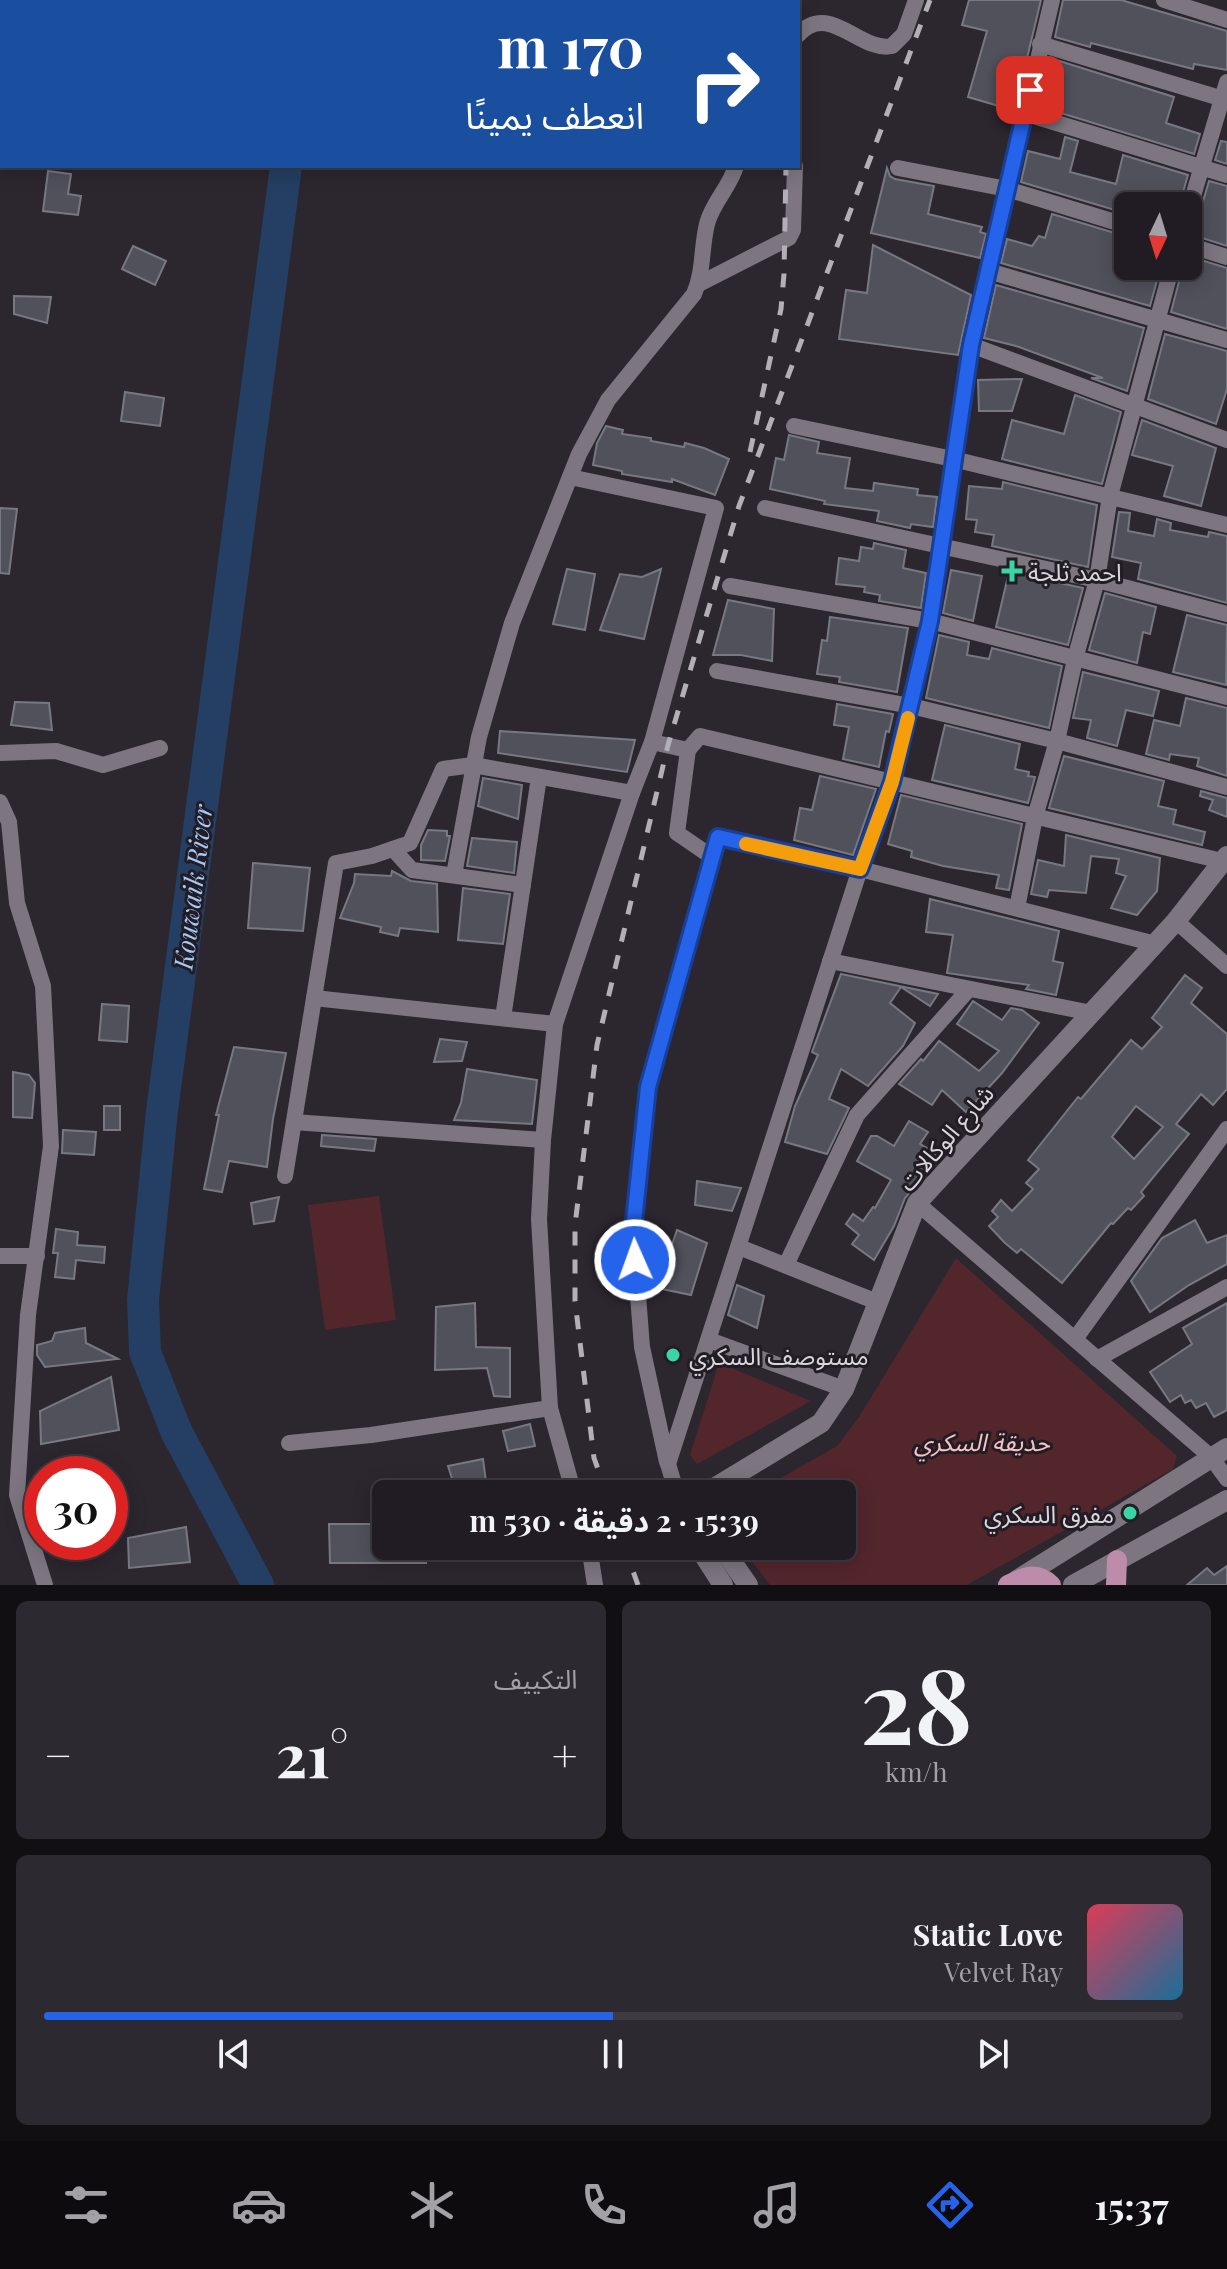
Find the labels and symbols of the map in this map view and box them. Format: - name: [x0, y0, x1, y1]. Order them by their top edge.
- pin: [996, 56, 1064, 124]
- north arrow: [1114, 192, 1202, 280]
- place label: احمد ثلجة: [1028, 555, 1122, 587]
- marker: احمد ثلجة: [1003, 562, 1021, 580]
- water label: Kouwaik River: [164, 802, 220, 972]
- street label: شارع الوكالات: [890, 1077, 1002, 1199]
- position arrow: [593, 1218, 677, 1302]
- place label: مستوصف السكري: [689, 1339, 869, 1376]
- marker: مستوصف السكري: [664, 1346, 682, 1364]
- park label: حديقة السكري: [914, 1425, 1051, 1462]
- speed limit sign: 30: [24, 1456, 128, 1560]
- place label: مفرق السكري: [984, 1497, 1114, 1534]
- marker: مفرق السكري: [1121, 1504, 1139, 1522]

